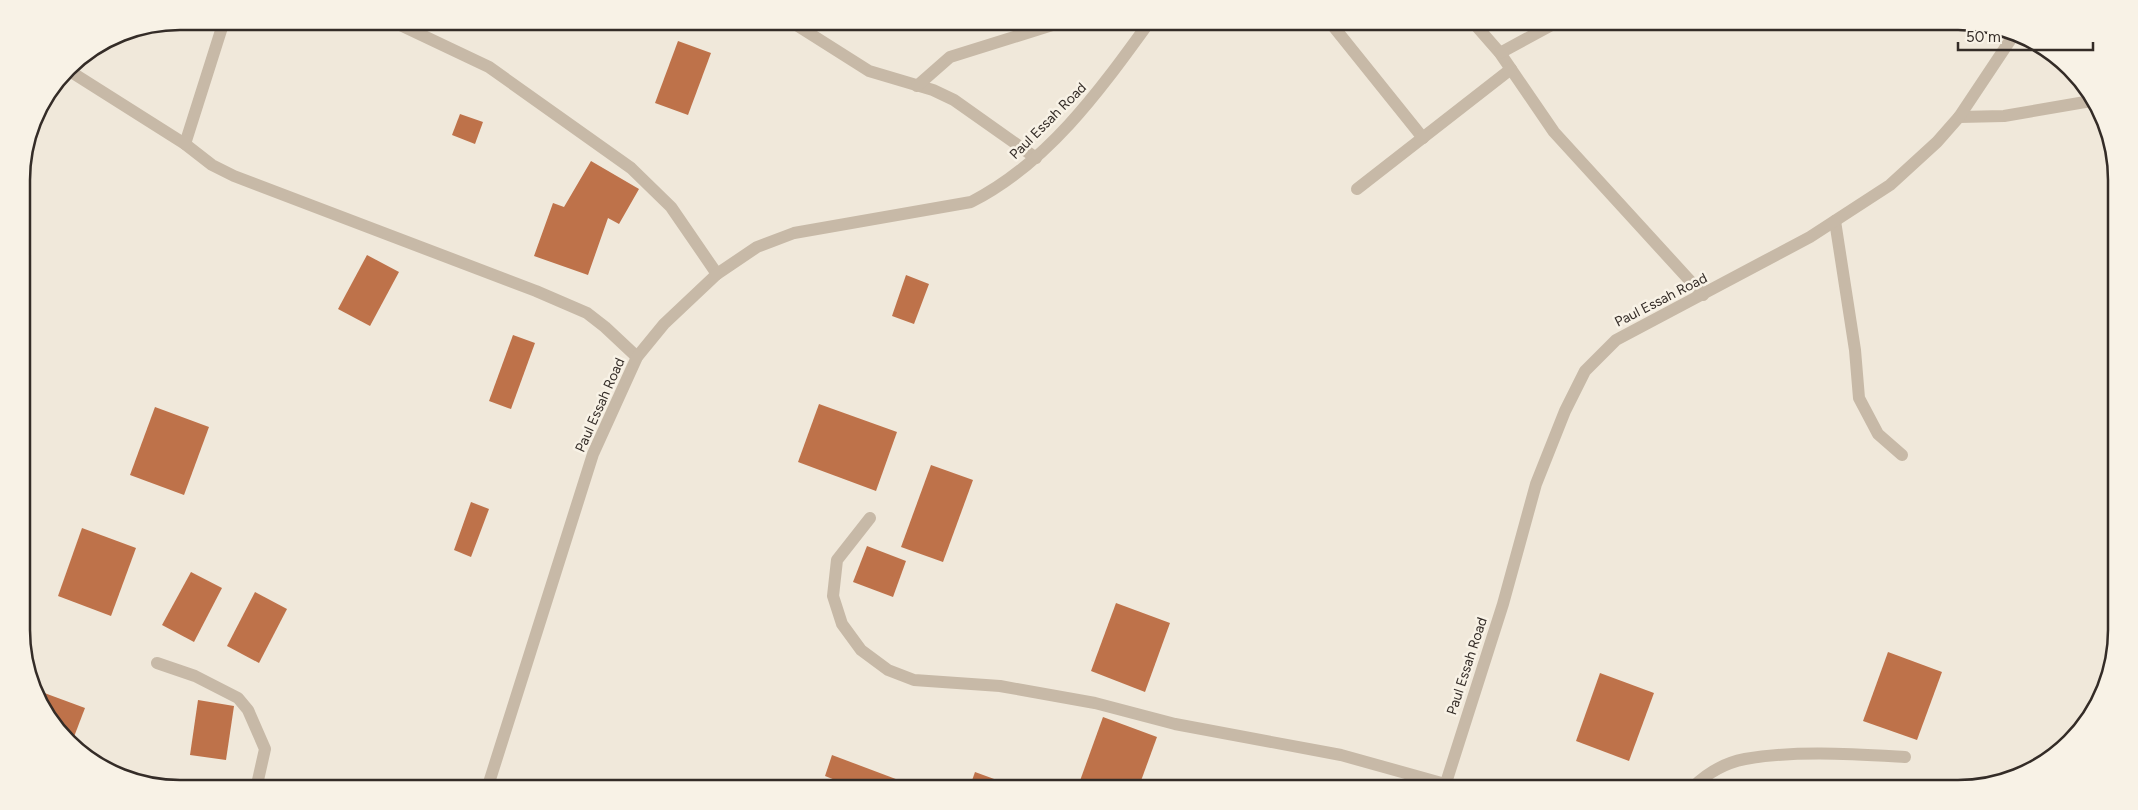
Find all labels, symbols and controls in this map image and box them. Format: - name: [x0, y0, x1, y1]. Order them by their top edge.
- scale bar: [1958, 20, 2093, 52]
- text: 50 m: [1966, 28, 2001, 46]
- street label: Paul Essah Road: [1006, 79, 1090, 163]
- street label: Paul Essah Road: [1612, 269, 1710, 331]
- street label: Paul Essah Road: [572, 355, 628, 455]
- street label: Paul Essah Road: [1443, 615, 1491, 717]

